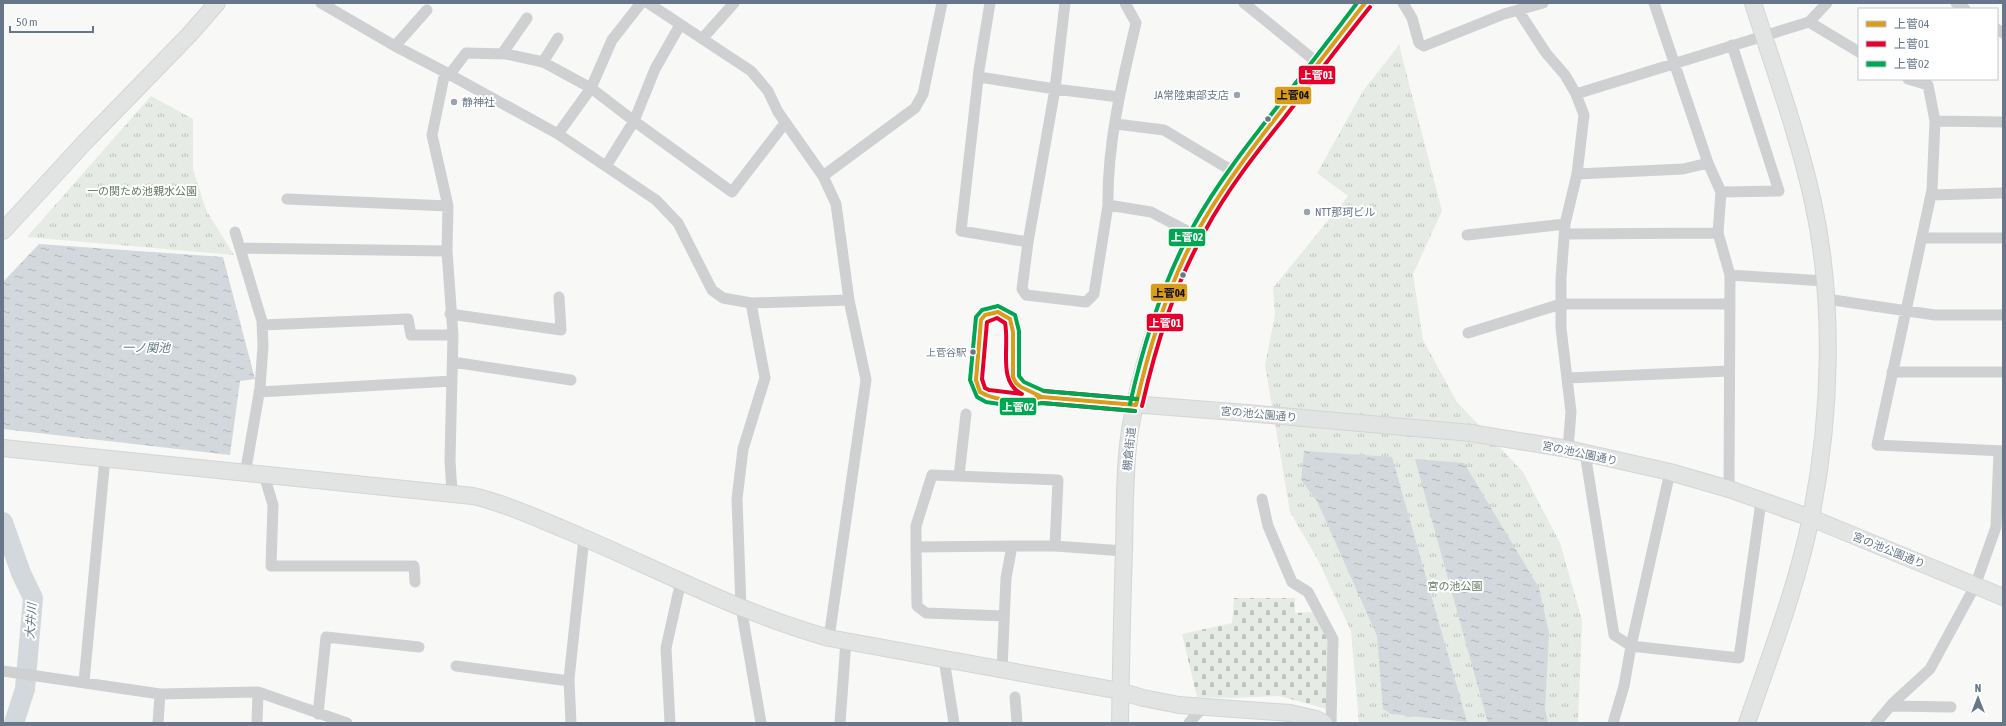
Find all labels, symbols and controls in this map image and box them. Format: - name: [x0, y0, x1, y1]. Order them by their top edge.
- scale bar: [10, 8, 93, 34]
- legend: [1858, 8, 1998, 80]
- text: 50 m: [16, 15, 38, 29]
- text: 上菅04: [1894, 17, 1930, 31]
- text: 上菅01: [1894, 37, 1930, 51]
- text: 上菅02: [1894, 57, 1929, 71]
- line badge: 上菅01: [1298, 65, 1336, 85]
- text: 上菅01: [1301, 69, 1333, 81]
- line badge: 上菅04: [1274, 86, 1312, 105]
- place label: JA常陸東部支店: [1154, 89, 1229, 101]
- text: 上菅04: [1277, 89, 1309, 101]
- marker: JA常陸東部支店: [1232, 90, 1242, 100]
- place label: 静神社: [462, 96, 495, 108]
- marker: 静神社: [449, 97, 459, 107]
- unlabelled marker: [1263, 114, 1273, 124]
- park label: 一の関ため池親水公園: [87, 185, 197, 197]
- place label: NTT那珂ビル: [1315, 206, 1375, 218]
- marker: NTT那珂ビル: [1302, 207, 1312, 217]
- line badge: 上菅02: [1168, 228, 1206, 247]
- text: 上菅02: [1171, 231, 1203, 243]
- unlabelled marker: [1178, 270, 1188, 280]
- line badge: 上菅04: [1150, 283, 1188, 302]
- text: 上菅04: [1153, 287, 1185, 299]
- line badge: 上菅01: [1146, 313, 1184, 332]
- text: 上菅01: [1149, 317, 1181, 329]
- water label: 一ノ関池: [122, 341, 171, 355]
- place label: 上菅谷駅: [926, 347, 967, 358]
- marker: 上菅谷駅: [968, 347, 978, 357]
- line badge: 上菅02: [999, 397, 1037, 416]
- text: 上菅02: [1002, 401, 1034, 413]
- street label: 宮の池公園通り: [1220, 405, 1298, 423]
- street label: 棚倉街道: [1121, 426, 1137, 472]
- street label: 宮の池公園通り: [1541, 439, 1619, 467]
- street label: 宮の池公園通り: [1851, 530, 1927, 570]
- park label: 宮の池公園: [1428, 580, 1483, 592]
- water label: 大井川: [23, 601, 39, 639]
- north arrow: [1958, 678, 1998, 718]
- text: N: [1975, 682, 1981, 694]

